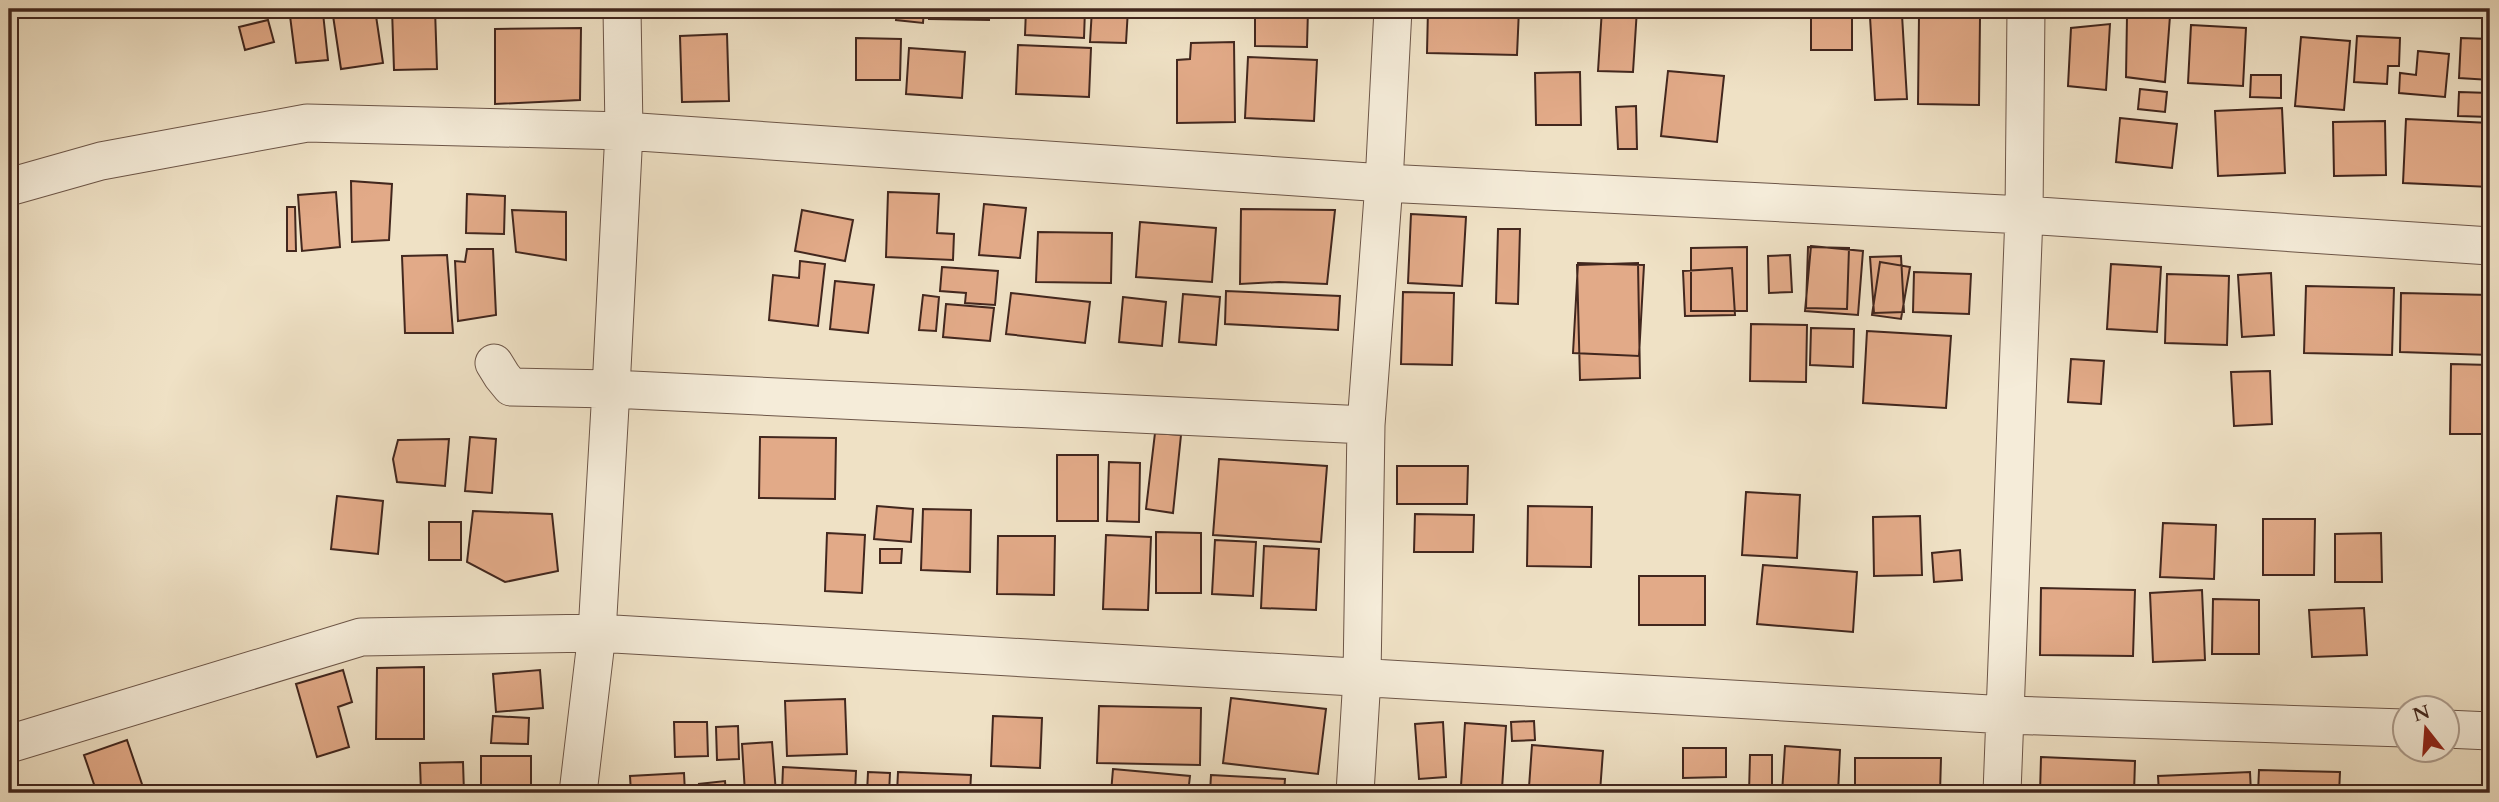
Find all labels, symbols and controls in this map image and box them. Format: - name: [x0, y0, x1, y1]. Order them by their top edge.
- north arrow: [2390, 694, 2460, 764]
- text: N: [2410, 699, 2433, 729]

